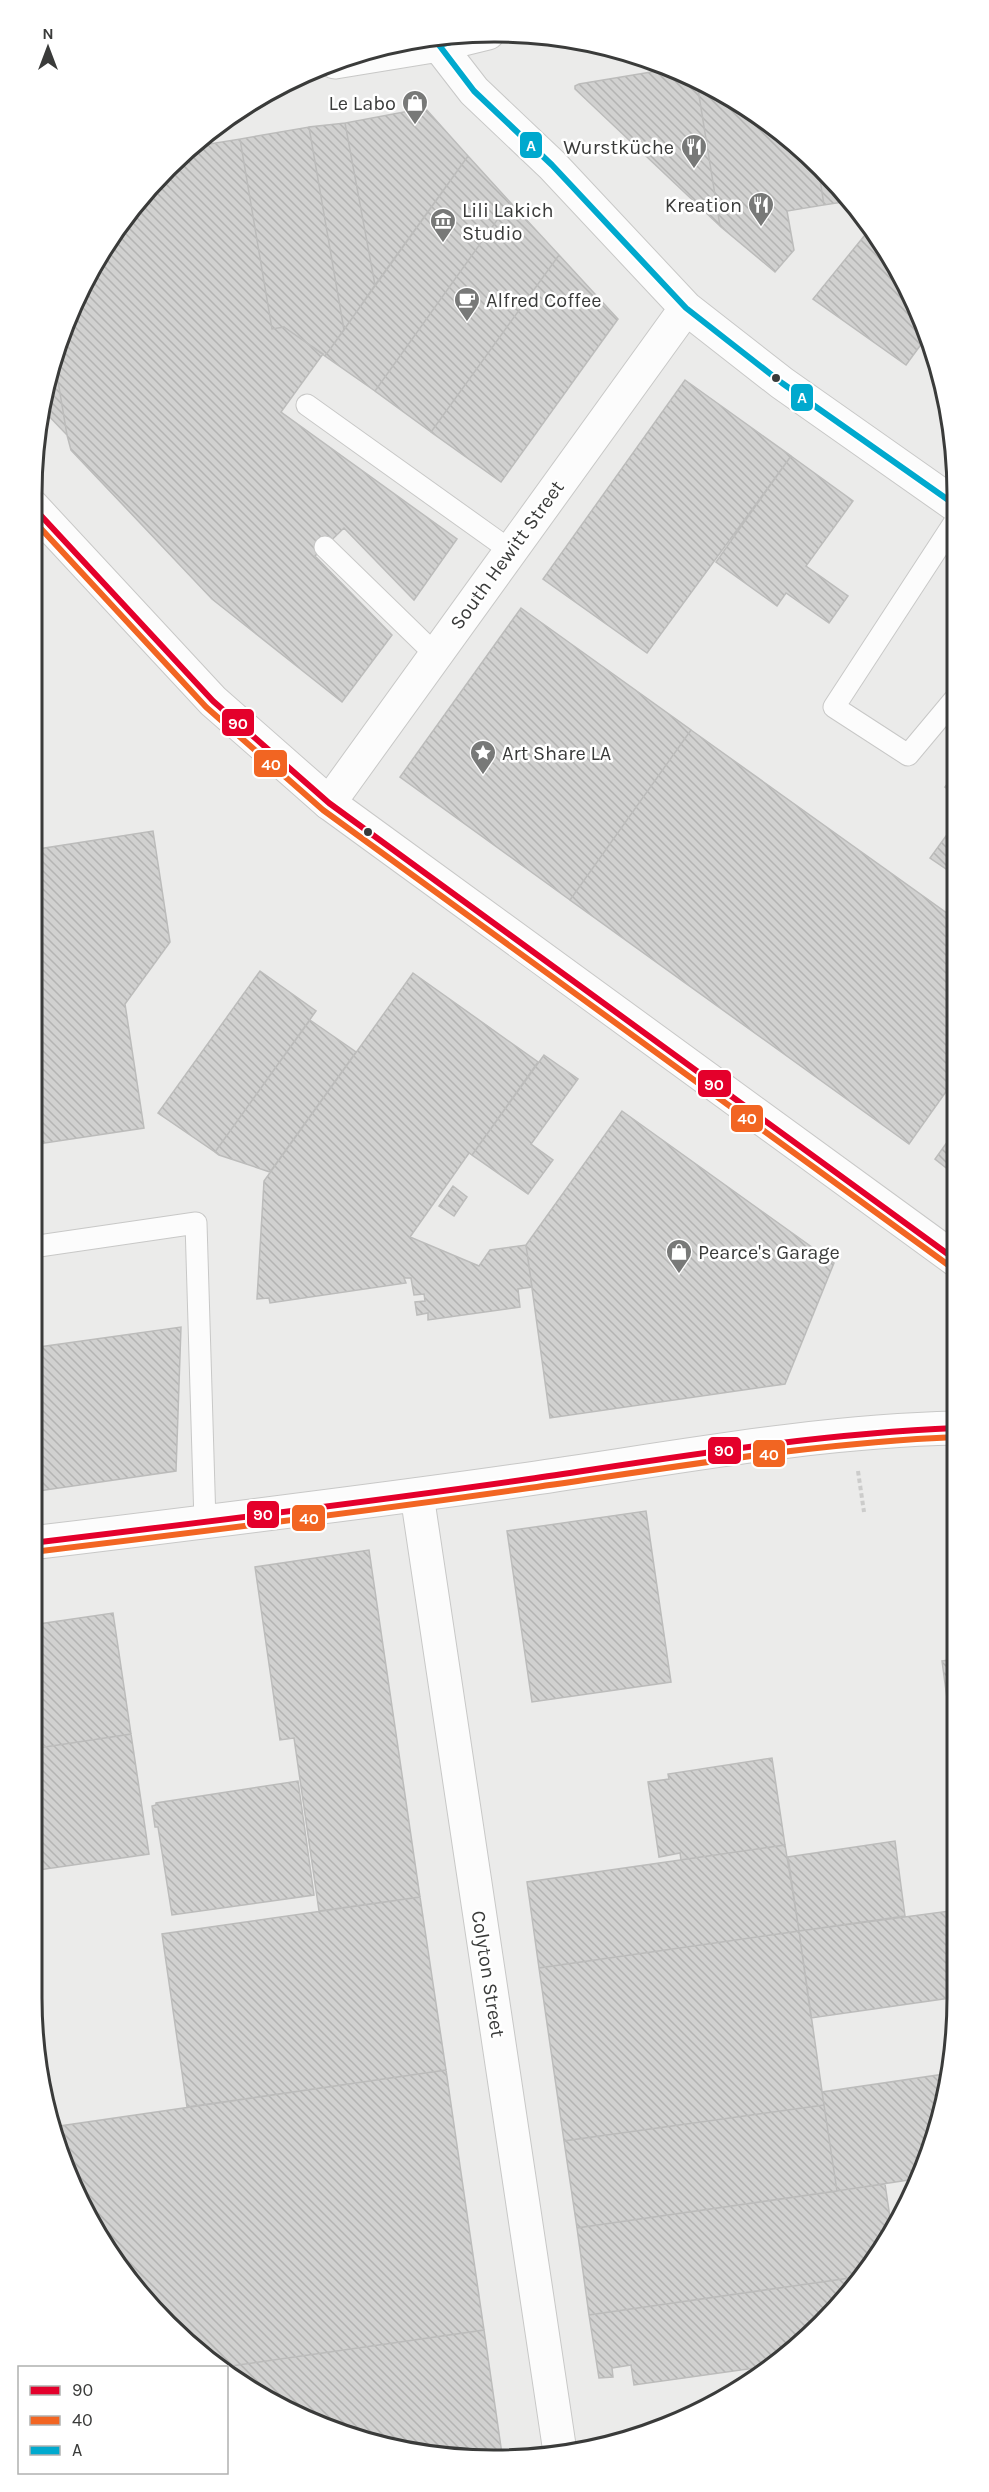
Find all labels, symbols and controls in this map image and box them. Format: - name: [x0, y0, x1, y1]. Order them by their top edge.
- north arrow: [18, 18, 78, 78]
- text: N: [42, 24, 54, 43]
- shop icon: Le Labo: [400, 88, 430, 126]
- place label: Le Labo: [328, 92, 396, 115]
- line badge: A: [519, 131, 543, 159]
- restaurant icon: Wurstküche: [679, 132, 709, 170]
- text: A: [526, 136, 536, 155]
- place label: Wurstküche: [563, 136, 674, 159]
- restaurant icon: Kreation: [746, 190, 776, 228]
- place label: Kreation: [665, 194, 742, 217]
- place label: Lili Lakich Studio: [462, 199, 554, 245]
- museum icon: Lili Lakich Studio: [428, 206, 458, 244]
- cafe icon: Alfred Coffee: [452, 285, 482, 323]
- place label: Alfred Coffee: [486, 289, 601, 312]
- unlabelled marker: [770, 372, 782, 384]
- line badge: A: [790, 383, 814, 412]
- text: A: [797, 388, 807, 407]
- street label: South Hewitt Street: [445, 476, 569, 634]
- line badge: 90: [221, 708, 255, 737]
- text: 90: [228, 714, 248, 733]
- place icon: Art Share LA: [468, 738, 498, 776]
- place label: Art Share LA: [502, 742, 611, 765]
- line badge: 40: [253, 749, 288, 778]
- text: 40: [261, 755, 281, 774]
- unlabelled marker: [362, 826, 374, 838]
- line badge: 90: [697, 1069, 732, 1098]
- text: 90: [704, 1075, 724, 1094]
- line badge: 40: [730, 1104, 764, 1133]
- text: 40: [737, 1109, 757, 1128]
- shop icon: Pearce's Garage: [664, 1237, 694, 1275]
- place label: Pearce's Garage: [698, 1241, 840, 1264]
- line badge: 90: [707, 1436, 742, 1465]
- line badge: 40: [752, 1439, 786, 1468]
- text: 90: [714, 1441, 734, 1460]
- text: 40: [759, 1445, 779, 1464]
- line badge: 90: [246, 1500, 280, 1529]
- line badge: 40: [291, 1504, 326, 1532]
- text: 90: [253, 1505, 273, 1524]
- text: 40: [299, 1509, 319, 1528]
- street label: Colyton Street: [467, 1909, 509, 2040]
- legend: [18, 2366, 228, 2474]
- text: 90: [72, 2379, 93, 2401]
- text: 40: [72, 2409, 93, 2431]
- text: A: [72, 2439, 82, 2461]

